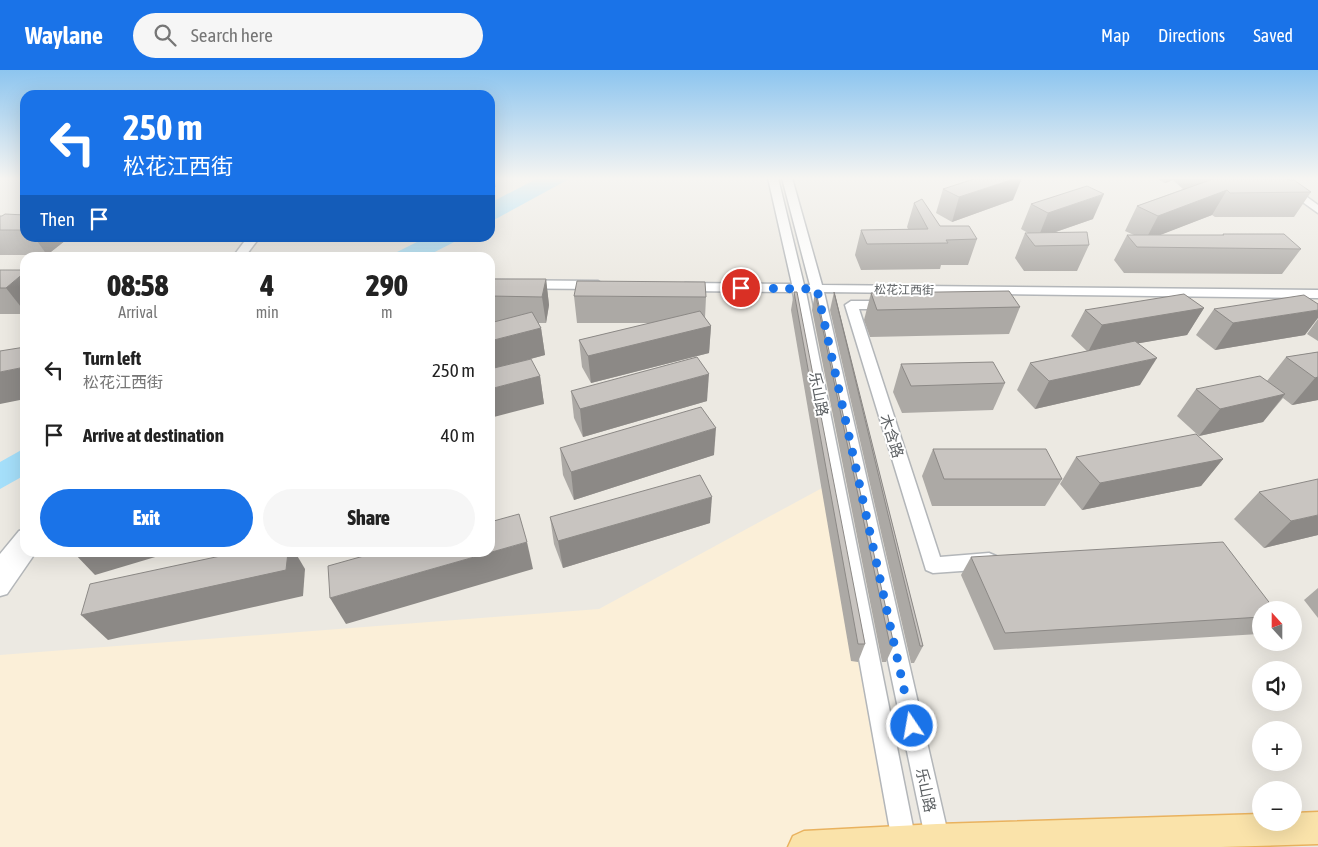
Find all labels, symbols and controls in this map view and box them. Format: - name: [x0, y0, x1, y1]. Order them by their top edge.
- search box: [133, 13, 483, 58]
- icon: search: [151, 21, 179, 49]
- text: Waylane: [25, 22, 103, 49]
- text: Search here: [191, 24, 273, 46]
- text: Map: [1101, 25, 1130, 46]
- text: Directions: [1158, 25, 1225, 46]
- text: Saved: [1253, 25, 1293, 46]
- text: 250 m: [123, 107, 202, 147]
- icon: left: [40, 110, 105, 175]
- text: 松花江西街: [123, 153, 233, 179]
- icon: arrive: [85, 205, 113, 233]
- text: Then: [40, 208, 75, 230]
- pin: [720, 267, 762, 309]
- text: 08:58: [107, 268, 169, 302]
- text: 4: [260, 268, 274, 302]
- text: 290: [366, 268, 408, 302]
- icon: arrive: [727, 274, 755, 302]
- street label: 松花江西街: [874, 282, 934, 298]
- text: Arrival: [118, 303, 157, 321]
- text: min: [256, 303, 279, 321]
- text: m: [381, 303, 393, 321]
- text: Turn left: [83, 347, 141, 369]
- icon: left: [40, 356, 68, 384]
- text: 250 m: [432, 359, 475, 381]
- street label: 乐山路: [806, 370, 832, 418]
- text: 松花江西街: [83, 373, 163, 391]
- street label: 木含路: [877, 412, 907, 460]
- icon: arrive: [40, 421, 68, 449]
- text: Arrive at destination: [83, 424, 224, 446]
- text: 40 m: [441, 424, 475, 446]
- button: Exit: [40, 489, 253, 547]
- button: Share: [263, 489, 475, 547]
- north arrow: [1252, 601, 1302, 651]
- map controls: [1252, 601, 1302, 831]
- button: sound: [1252, 661, 1302, 711]
- position arrow: [885, 699, 937, 751]
- button: +: [1252, 721, 1302, 771]
- street label: 乐山路: [913, 766, 939, 814]
- button: −: [1252, 781, 1302, 831]

